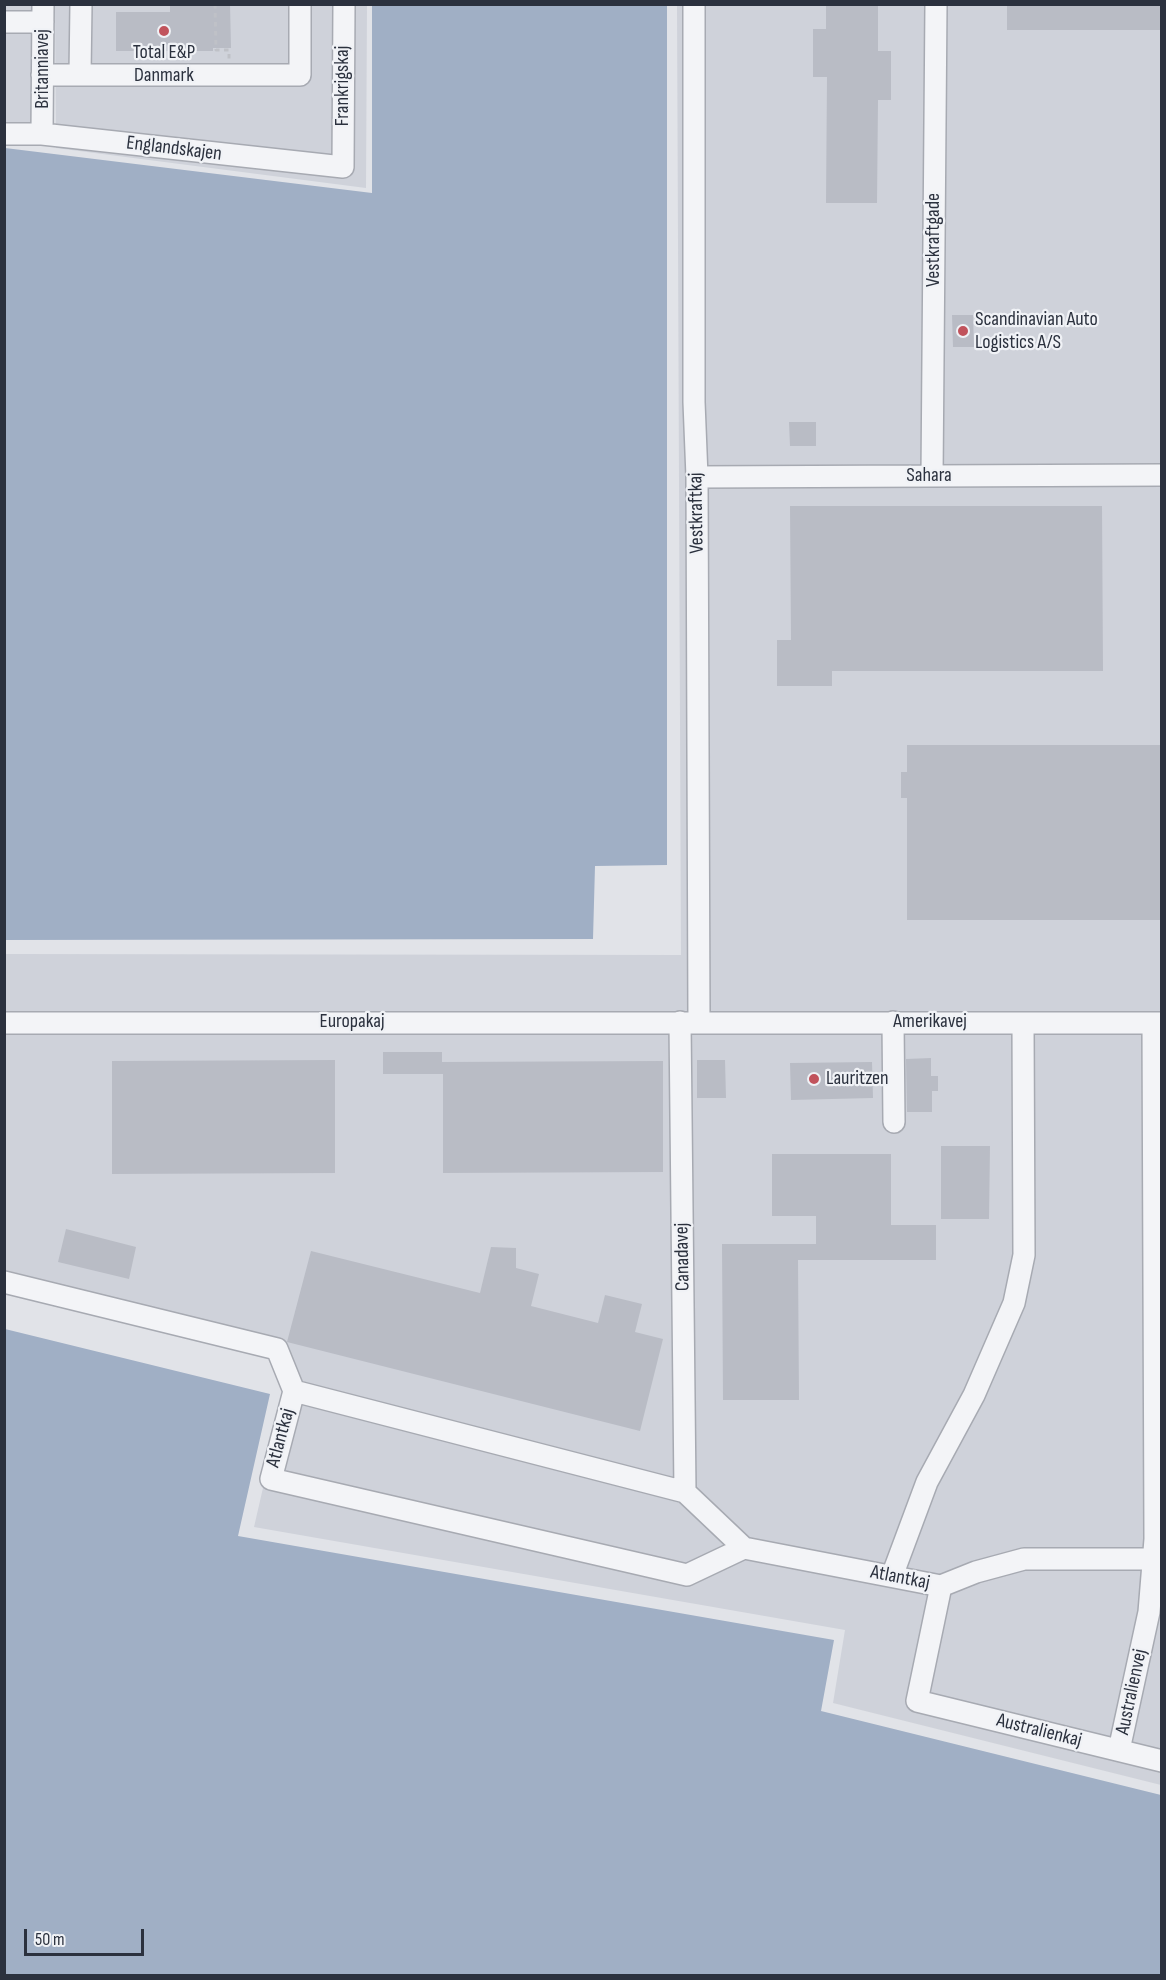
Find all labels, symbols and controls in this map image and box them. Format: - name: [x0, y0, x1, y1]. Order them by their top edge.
- marker: Total E&P Danmark: [157, 24, 171, 38]
- street label: Britanniavej: [31, 29, 55, 109]
- place label: Total E&P Danmark: [133, 41, 195, 88]
- street label: Frankrigskaj: [331, 46, 355, 126]
- street label: Englandskajen: [125, 131, 223, 167]
- street label: Vestkraftgade: [922, 193, 946, 287]
- place label: Scandinavian Auto Logistics A/S: [975, 308, 1098, 355]
- marker: Scandinavian Auto Logistics A/S: [956, 324, 970, 338]
- street label: Sahara: [906, 464, 952, 488]
- street label: Vestkraftkaj: [684, 472, 710, 554]
- street label: Europakaj: [319, 1010, 385, 1034]
- street label: Amerikavej: [893, 1010, 967, 1034]
- place label: Lauritzen: [826, 1067, 889, 1091]
- marker: Lauritzen: [807, 1072, 821, 1086]
- street label: Canadavej: [670, 1223, 696, 1291]
- street label: Atlantkaj: [262, 1406, 300, 1470]
- street label: Atlantkaj: [868, 1561, 932, 1595]
- street label: Australienvej: [1111, 1647, 1153, 1737]
- street label: Australienkaj: [994, 1709, 1084, 1753]
- scale bar: [27, 1917, 147, 1955]
- text: 50 m: [35, 1929, 65, 1950]

